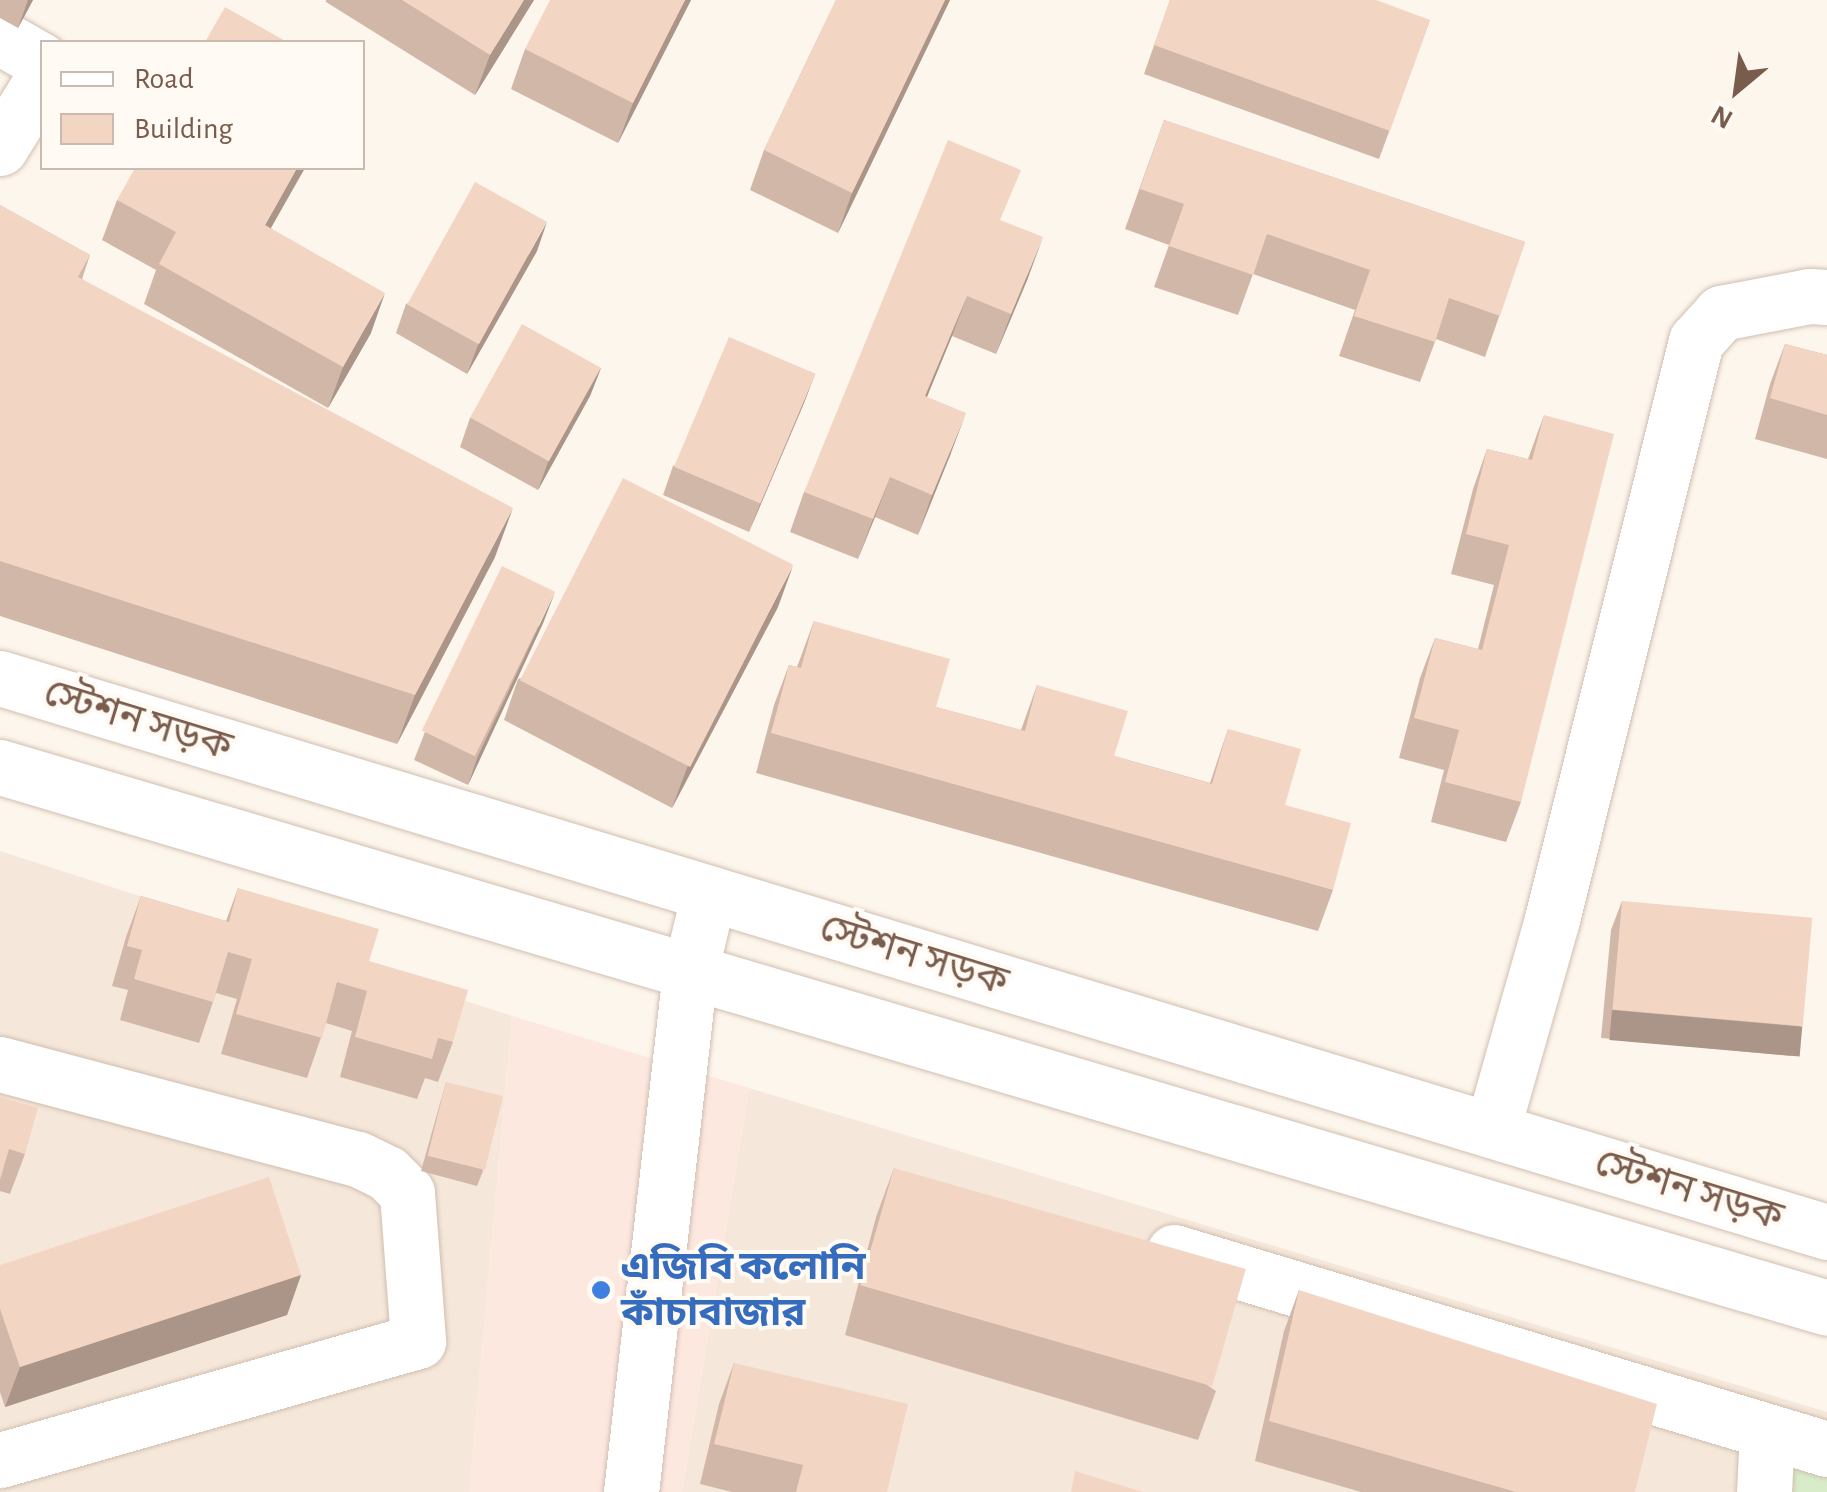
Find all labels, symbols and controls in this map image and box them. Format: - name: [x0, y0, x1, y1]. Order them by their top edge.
- legend: [40, 40, 365, 170]
- north arrow: [1687, 40, 1787, 140]
- text: Road: [134, 64, 194, 94]
- text: N: [1707, 99, 1738, 133]
- text: Building: [134, 114, 233, 144]
- street label: স্টেশন সড়ক: [38, 669, 238, 771]
- street label: স্টেশন সড়ক: [814, 904, 1014, 1006]
- street label: স্টেশন সড়ক: [1589, 1139, 1789, 1241]
- place label: এজিবি কলোনি কাঁচাবাজার: [621, 1243, 866, 1337]
- marker: এজিবি কলোনি কাঁচাবাজার: [590, 1279, 612, 1301]

